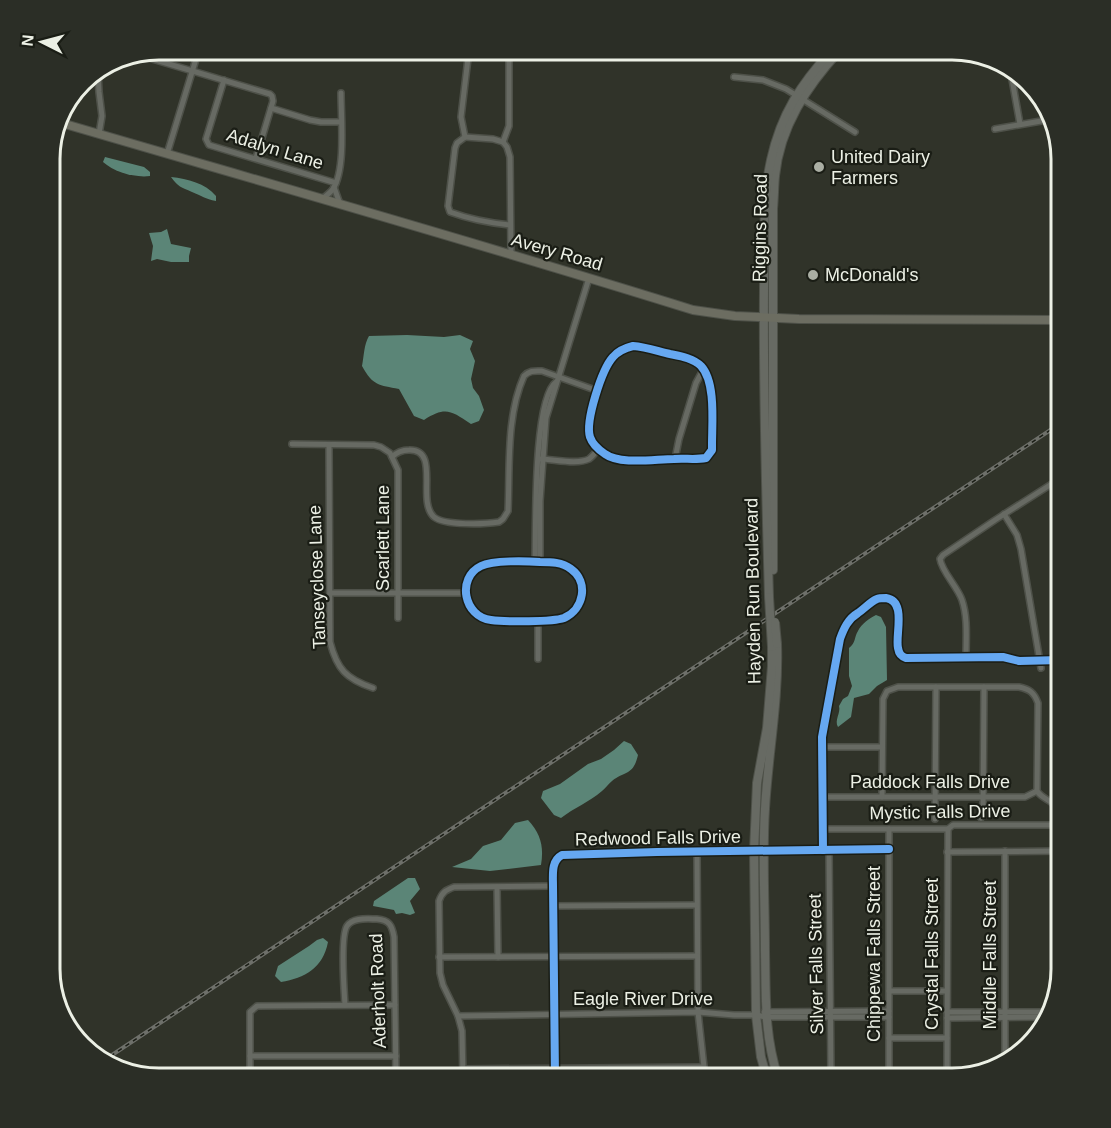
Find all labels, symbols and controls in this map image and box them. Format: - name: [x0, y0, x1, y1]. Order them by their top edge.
- north arrow: [12, 12, 72, 72]
- text: N: [19, 34, 37, 47]
- street label: Adalyn Lane: [224, 125, 326, 173]
- place label: United Dairy Farmers: [831, 147, 930, 188]
- marker: United Dairy Farmers: [812, 160, 826, 174]
- street label: Riggins Road: [749, 174, 771, 282]
- street label: Avery Road: [509, 229, 605, 275]
- place label: McDonald's: [825, 265, 918, 285]
- marker: McDonald's: [806, 268, 820, 282]
- street label: Scarlett Lane: [373, 485, 393, 591]
- street label: Hayden Run Boulevard: [741, 498, 765, 684]
- street label: Tanseyclose Lane: [304, 505, 330, 649]
- street label: Paddock Falls Drive: [850, 772, 1010, 792]
- street label: Mystic Falls Drive: [869, 801, 1011, 823]
- street label: Redwood Falls Drive: [575, 827, 741, 849]
- street label: Chippewa Falls Street: [864, 866, 884, 1042]
- street label: Crystal Falls Street: [922, 878, 942, 1030]
- street label: Middle Falls Street: [980, 880, 1000, 1030]
- street label: Silver Falls Street: [805, 893, 827, 1035]
- street label: Aderholt Road: [366, 933, 390, 1049]
- street label: Eagle River Drive: [573, 989, 713, 1009]

